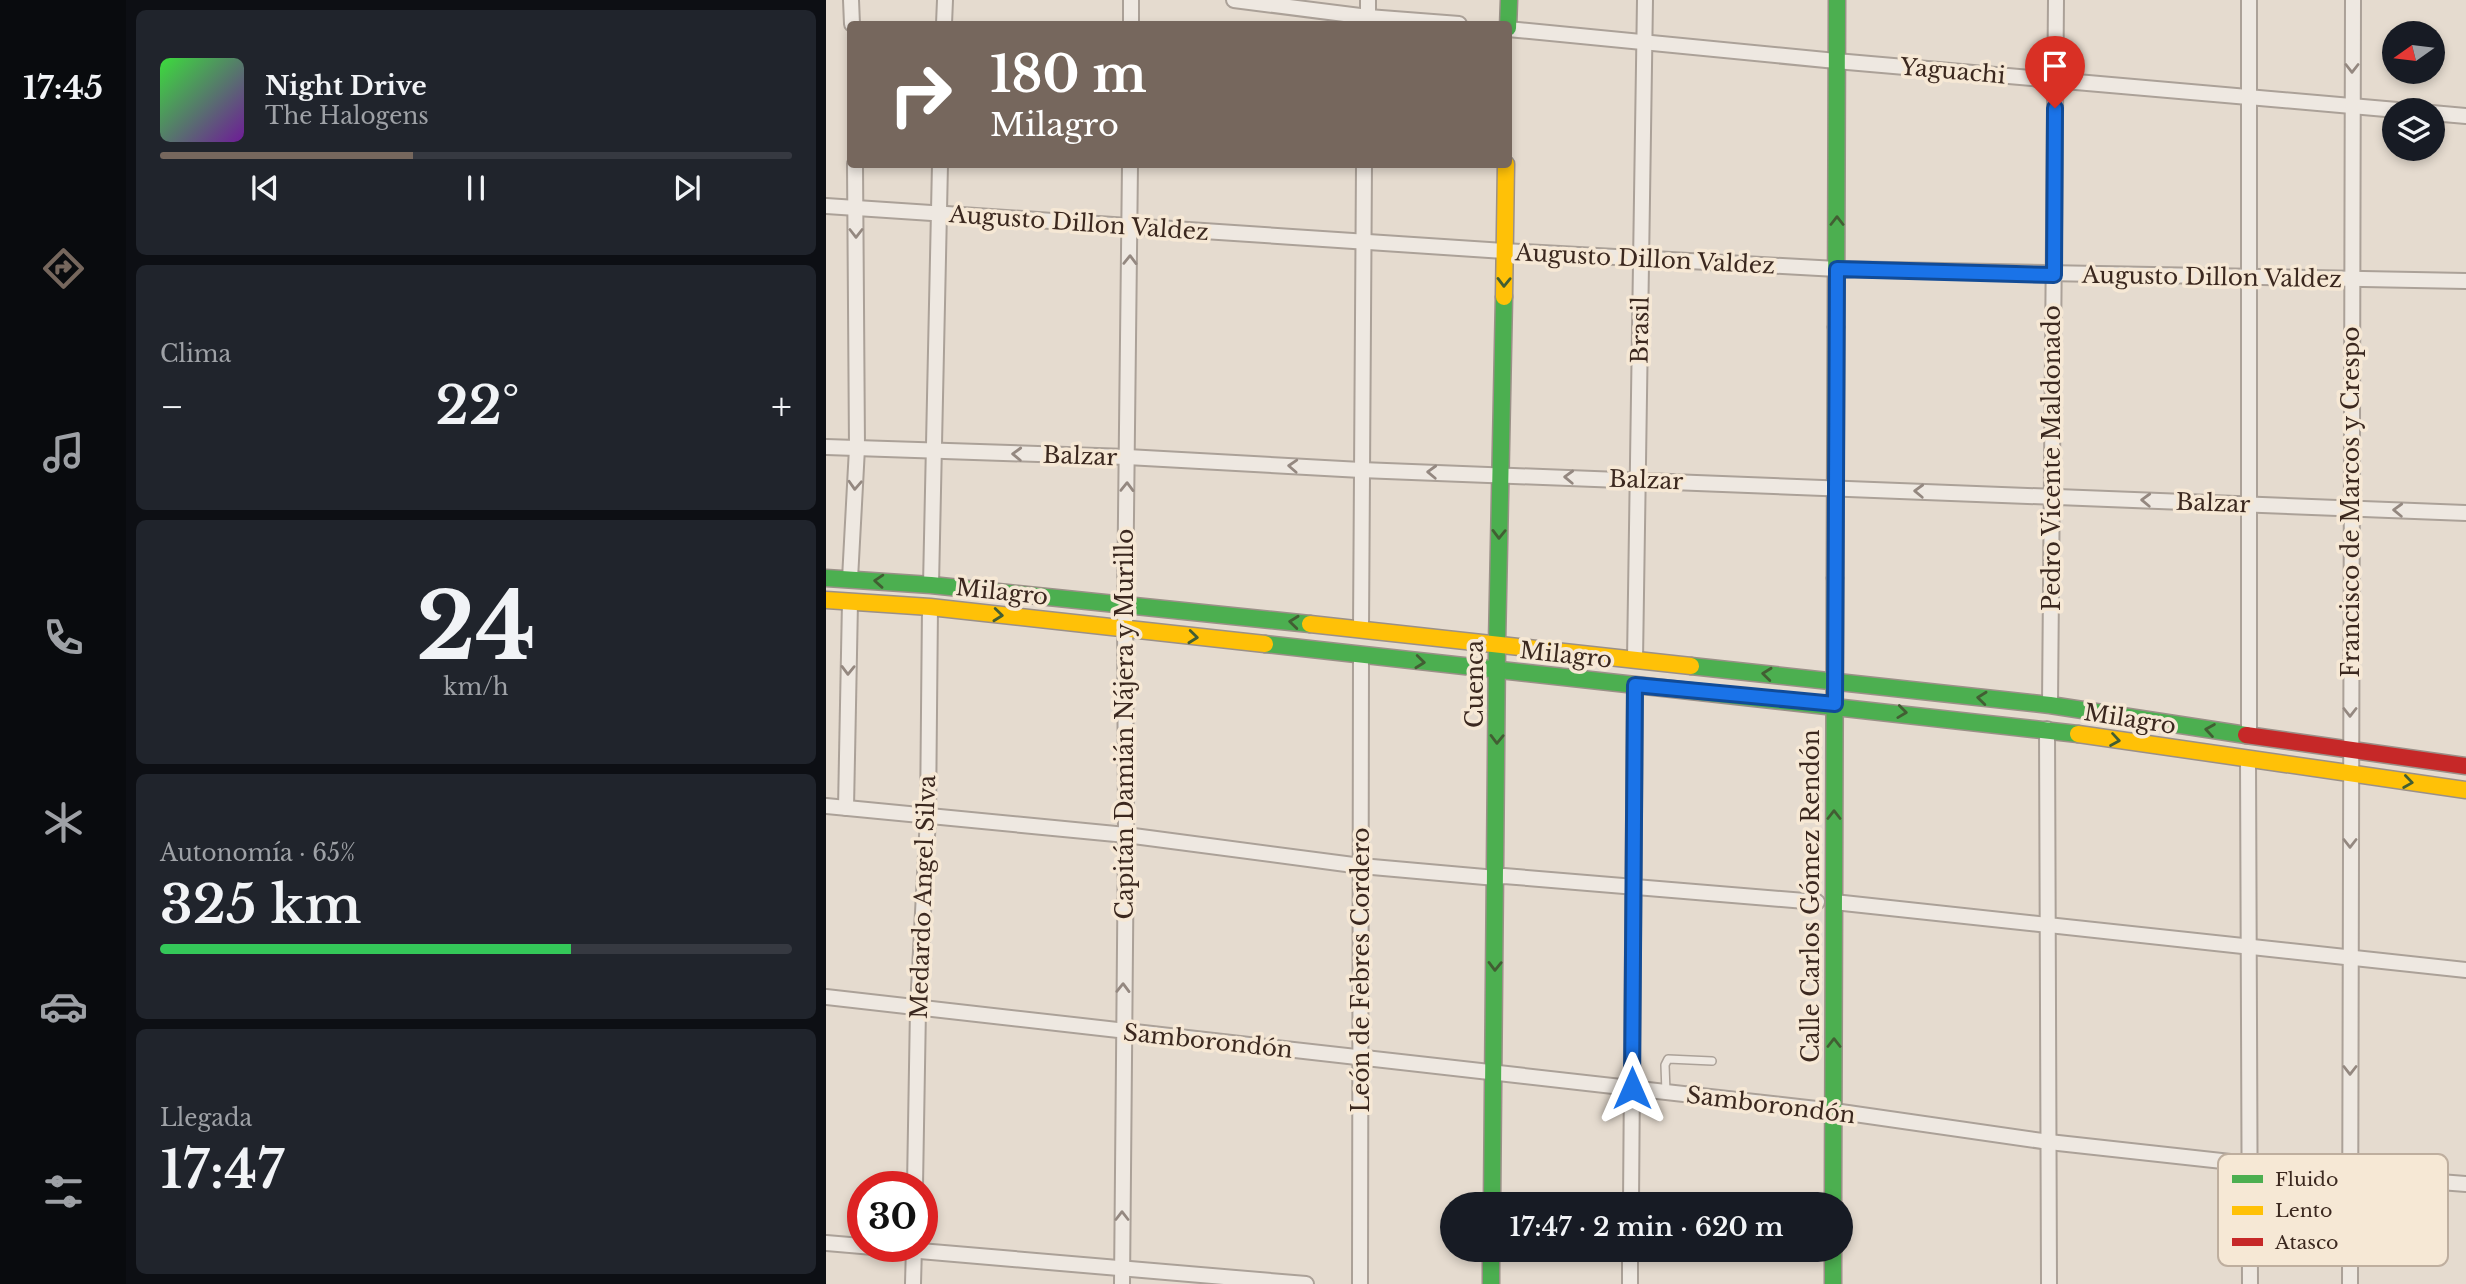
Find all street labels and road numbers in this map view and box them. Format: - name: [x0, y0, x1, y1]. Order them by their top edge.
- street label: Yaguachi: [1898, 52, 2007, 90]
- street label: Augusto Dillon Valdez: [947, 200, 1210, 246]
- street label: Augusto Dillon Valdez: [1513, 238, 1776, 280]
- street label: Augusto Dillon Valdez: [2081, 261, 2342, 293]
- street label: Brasil: [1625, 296, 1655, 364]
- street label: Pedro Vicente Maldonado: [2038, 305, 2066, 611]
- street label: Francisco de Marcos y Crespo: [2337, 327, 2365, 677]
- street label: Balzar: [1042, 441, 1118, 471]
- street label: Balzar: [1608, 465, 1684, 495]
- street label: Balzar: [2175, 488, 2251, 518]
- street label: Capitán Damián Nájera y Murillo: [1111, 529, 1139, 919]
- street label: Milagro: [954, 573, 1050, 611]
- street label: Milagro: [1518, 636, 1614, 674]
- street label: Cuenca: [1461, 640, 1489, 728]
- street label: Milagro: [2082, 698, 2178, 740]
- street label: Calle Carlos Gómez Rendón: [1797, 729, 1825, 1063]
- street label: Medardo Angel Silva: [905, 774, 941, 1019]
- street label: León de Febres Cordero: [1347, 827, 1375, 1113]
- street label: Samborondón: [1122, 1018, 1294, 1064]
- street label: Samborondón: [1685, 1081, 1857, 1129]

